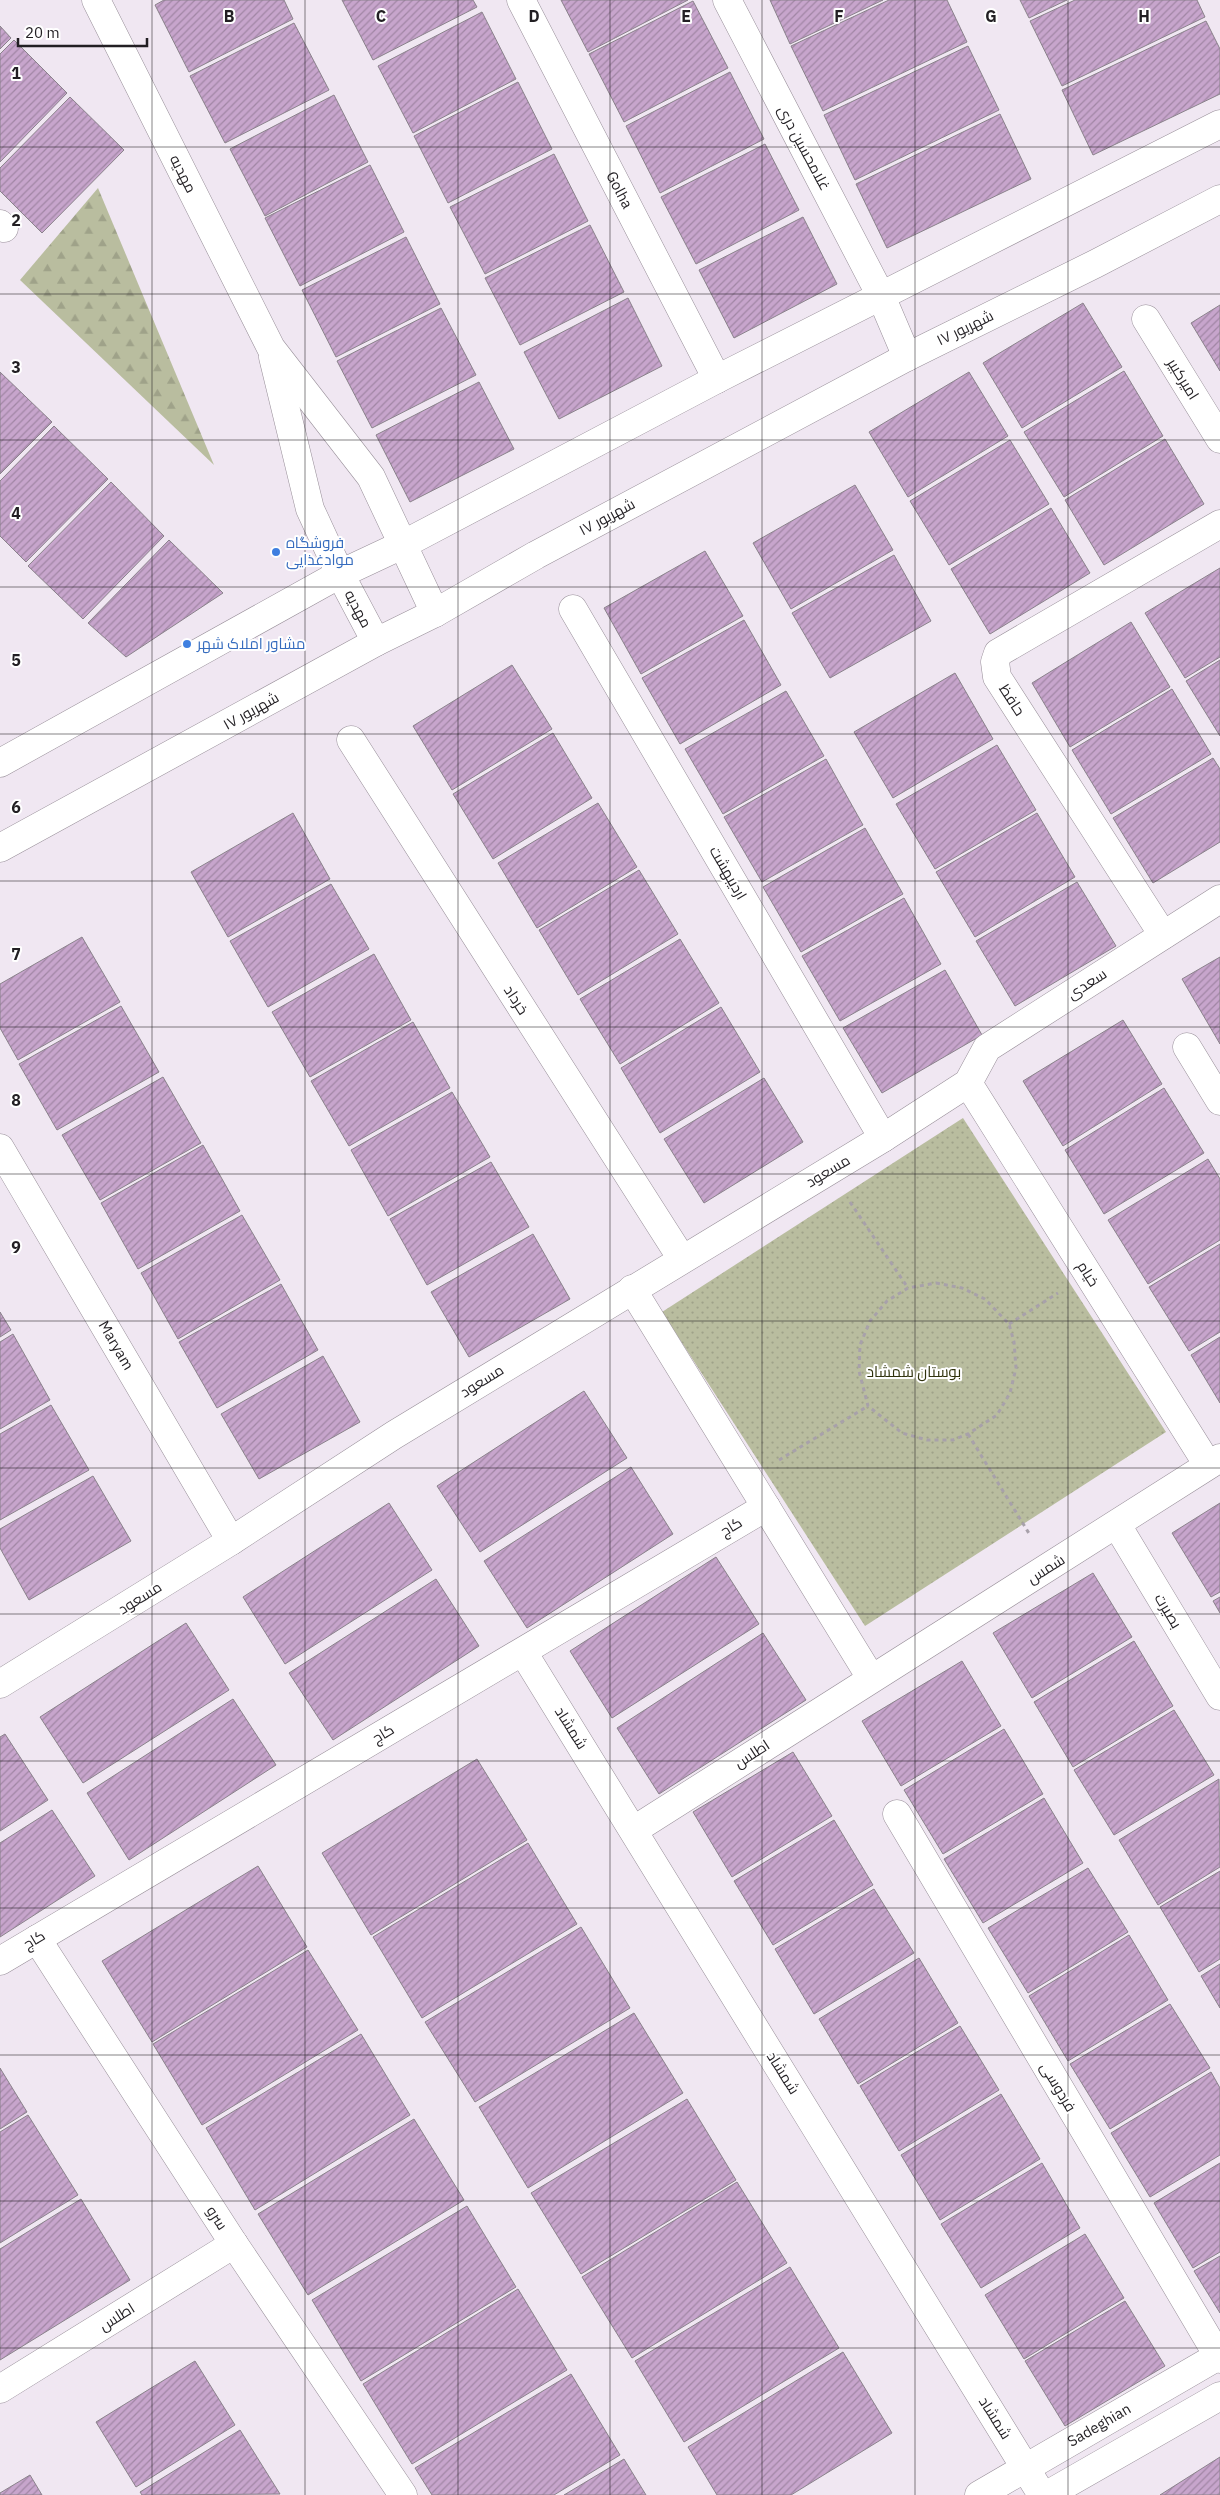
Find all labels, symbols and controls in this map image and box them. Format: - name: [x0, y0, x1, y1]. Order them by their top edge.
- text: B: [224, 6, 235, 26]
- text: C: [376, 6, 386, 26]
- text: D: [528, 6, 540, 26]
- text: E: [681, 6, 691, 26]
- text: F: [834, 6, 844, 26]
- text: G: [985, 6, 997, 26]
- text: H: [1138, 6, 1150, 26]
- scale bar: [18, 15, 146, 47]
- text: 20 m: [25, 23, 60, 42]
- text: 1: [11, 63, 21, 83]
- street label: غلامحسین دری: [773, 102, 835, 194]
- street label: مهدیه: [165, 152, 201, 196]
- street label: Golha: [602, 168, 637, 212]
- text: 2: [11, 210, 21, 230]
- street label: ۱۷ شهریور: [933, 306, 997, 350]
- street label: امیرکبیر: [1163, 354, 1203, 403]
- text: 3: [11, 357, 21, 377]
- street label: ۱۷ شهریور: [575, 494, 639, 540]
- text: 4: [11, 503, 21, 523]
- place label: فروشگاه موادغذایی: [286, 533, 354, 570]
- marker: فروشگاه موادغذایی: [270, 546, 282, 558]
- street label: مهدیه: [340, 587, 376, 631]
- place label: مشاور املاک شهر: [196, 634, 305, 654]
- marker: مشاور املاک شهر: [181, 638, 193, 650]
- text: 5: [11, 650, 21, 670]
- street label: حافظ: [995, 680, 1030, 719]
- street label: ۱۷ شهریور: [219, 687, 283, 735]
- text: 6: [11, 797, 21, 817]
- street label: اردیبهشت: [705, 843, 751, 903]
- text: 7: [11, 944, 21, 964]
- street label: سعدی: [1063, 964, 1111, 1004]
- street label: خرداد: [500, 981, 533, 1018]
- text: 8: [11, 1090, 21, 1110]
- street label: مسعود: [802, 1150, 853, 1191]
- text: 9: [11, 1237, 21, 1257]
- street label: خیام: [1072, 1257, 1104, 1291]
- street label: Maryam: [95, 1317, 138, 1373]
- street label: مسعود: [456, 1360, 507, 1401]
- park label: بوستان شمشاد: [867, 1362, 961, 1382]
- street label: کاج: [716, 1513, 746, 1542]
- street label: شمس: [1023, 1550, 1069, 1588]
- street label: مسعود: [114, 1577, 165, 1618]
- street label: بصیرت: [1151, 1590, 1186, 1632]
- street label: شمشاد: [551, 1703, 592, 1753]
- street label: کاج: [368, 1720, 398, 1749]
- street label: اطلس: [730, 1735, 774, 1773]
- street label: کاج: [19, 1926, 49, 1955]
- street label: شمشاد: [763, 2048, 804, 2098]
- street label: فردوسی: [1035, 2058, 1081, 2116]
- street label: سرو: [203, 2202, 232, 2233]
- street label: اطلس: [95, 2298, 139, 2336]
- street label: شمشاد: [975, 2393, 1016, 2443]
- street label: Sadeghian: [1064, 2399, 1134, 2451]

